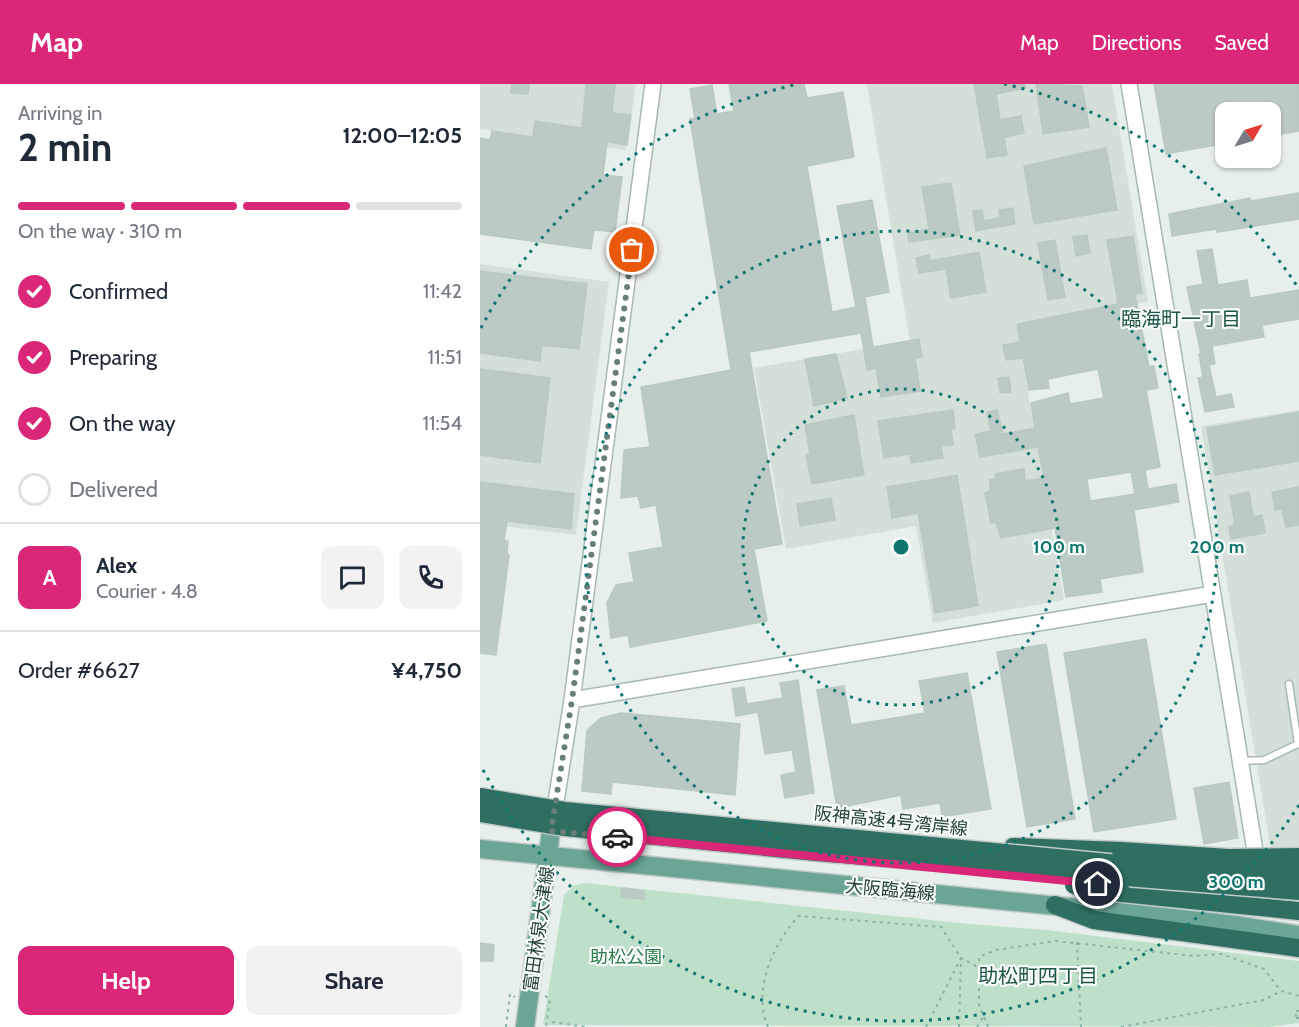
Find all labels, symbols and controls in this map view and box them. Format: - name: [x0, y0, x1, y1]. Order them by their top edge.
- text: Map: [30, 25, 83, 59]
- text: Map: [1020, 30, 1059, 55]
- text: Directions: [1092, 30, 1181, 55]
- text: Saved: [1214, 30, 1269, 55]
- text: Arriving in: [18, 101, 102, 125]
- north arrow: [1215, 102, 1281, 168]
- map controls: [1215, 102, 1281, 168]
- text: 12:00–12:05: [342, 122, 462, 149]
- text: 2 min: [18, 123, 112, 171]
- text: On the way · 310 m: [18, 219, 182, 243]
- pin: [606, 224, 657, 275]
- icon: bag: [615, 233, 648, 266]
- icon: check: [18, 275, 51, 308]
- text: Confirmed: [69, 278, 168, 305]
- text: 11:42: [423, 279, 462, 303]
- district label: 臨海町一丁目: [1121, 307, 1241, 331]
- icon: check: [18, 341, 51, 374]
- text: Preparing: [69, 344, 157, 371]
- text: 11:51: [427, 345, 462, 369]
- icon: check: [18, 407, 51, 440]
- text: On the way: [69, 410, 176, 437]
- text: 11:54: [422, 411, 462, 435]
- text: Delivered: [69, 476, 158, 503]
- text: 100 m: [1033, 536, 1085, 558]
- text: 200 m: [1190, 536, 1244, 558]
- centre of rings: [891, 537, 911, 557]
- button: chat: [321, 546, 384, 609]
- button: phone: [399, 546, 462, 609]
- text: Alex: [96, 552, 137, 579]
- text: A: [43, 564, 56, 591]
- text: Courier · 4.8: [96, 579, 198, 603]
- text: Order #6627: [18, 657, 140, 684]
- text: ¥4,750: [391, 657, 462, 684]
- street label: 阪神高速4号湾岸線: [813, 802, 969, 840]
- courier: [587, 807, 647, 867]
- icon: car: [601, 821, 634, 854]
- pin: [1072, 858, 1123, 909]
- street label: 富田林泉大津線: [519, 865, 559, 993]
- icon: home: [1081, 867, 1114, 900]
- text: 300 m: [1209, 871, 1263, 893]
- street label: 大阪臨海線: [844, 875, 936, 905]
- button: Help: [18, 946, 234, 1015]
- button: Share: [246, 946, 462, 1015]
- park label: 助松公園: [590, 946, 662, 968]
- district label: 助松町四丁目: [978, 964, 1098, 988]

